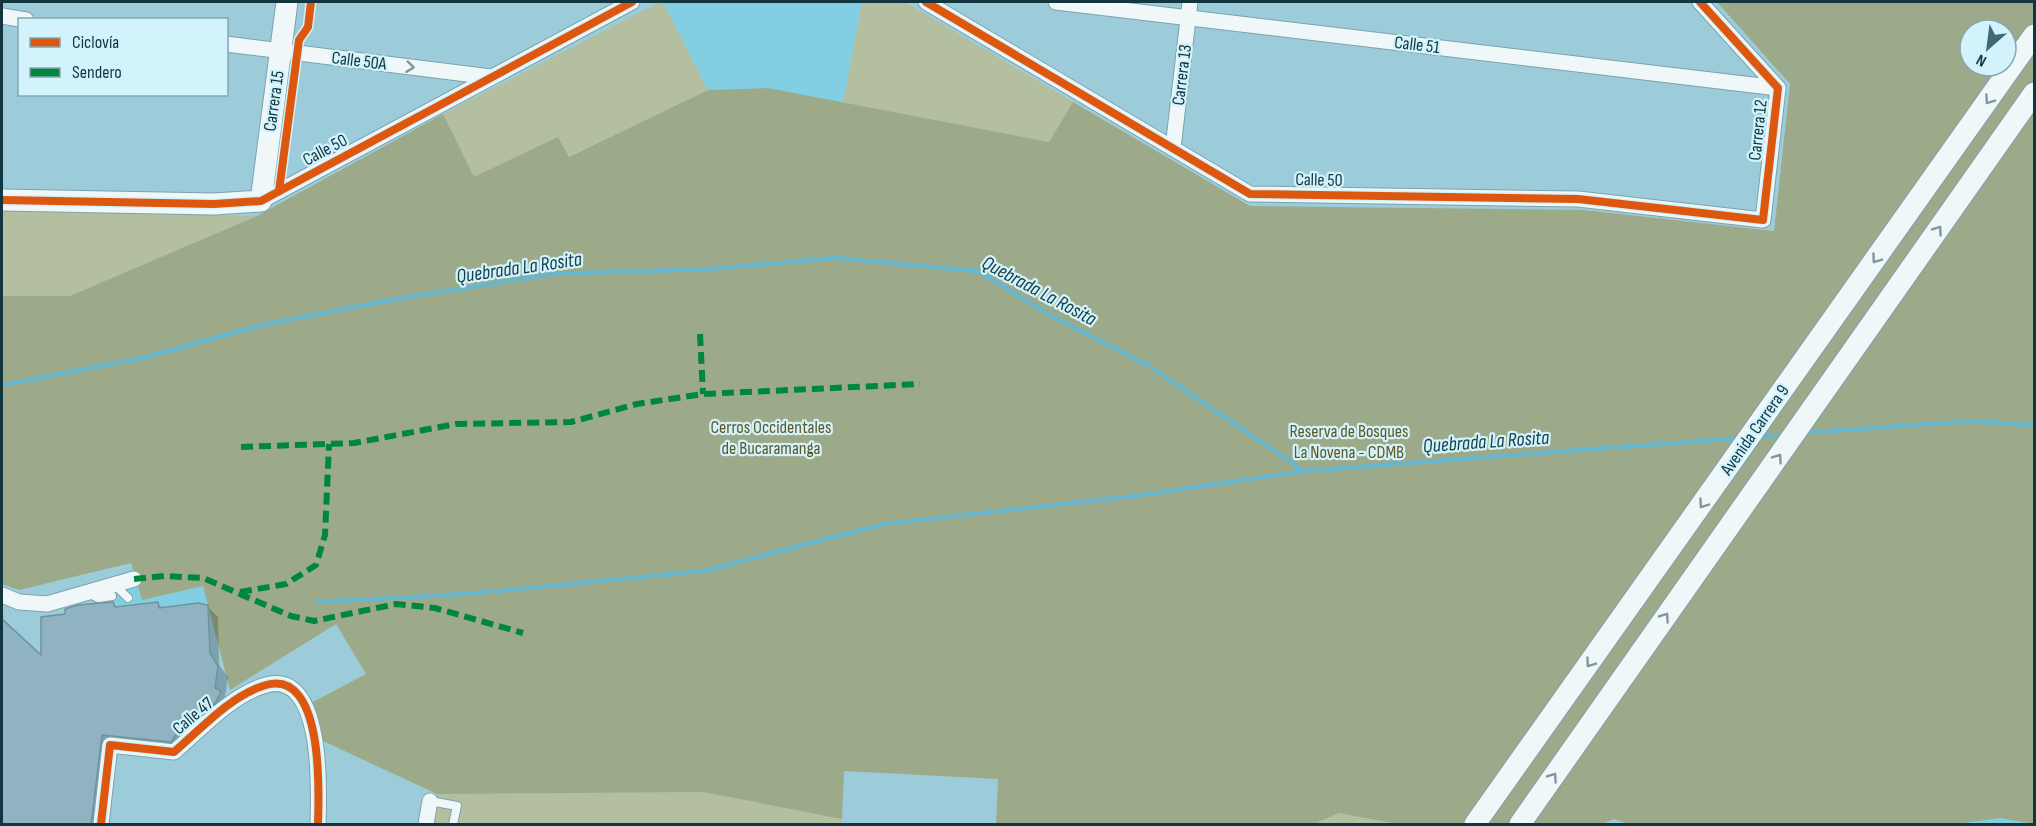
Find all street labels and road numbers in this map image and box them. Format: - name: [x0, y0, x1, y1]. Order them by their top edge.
- street label: Calle 51: [1393, 32, 1442, 58]
- street label: Carrera 13: [1168, 43, 1196, 107]
- street label: Calle 50A: [330, 47, 388, 75]
- street label: Carrera 15: [259, 69, 289, 133]
- street label: Carrera 12: [1744, 98, 1772, 162]
- street label: Calle 50: [299, 130, 351, 170]
- street label: Calle 50: [1295, 169, 1343, 191]
- street label: Avenida Carrera 9: [1716, 381, 1794, 480]
- street label: Calle 47: [168, 692, 218, 739]

